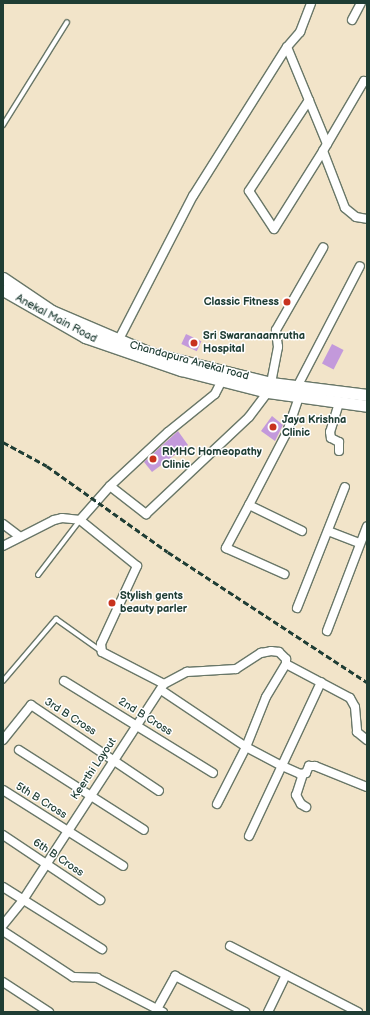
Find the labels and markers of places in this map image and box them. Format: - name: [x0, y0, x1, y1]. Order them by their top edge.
- place label: Classic Fitness: [204, 295, 279, 309]
- marker: Classic Fitness: [282, 297, 292, 307]
- place label: Sri Swaranaamrutha Hospital: [203, 330, 305, 356]
- marker: Sri Swaranaamrutha Hospital: [188, 337, 200, 349]
- place label: Jaya Krishna Clinic: [282, 414, 346, 440]
- marker: Jaya Krishna Clinic: [267, 421, 279, 433]
- place label: RMHC Homeopathy Clinic: [162, 446, 262, 472]
- marker: RMHC Homeopathy Clinic: [147, 453, 159, 465]
- place label: Stylish gents beauty parler: [120, 590, 187, 616]
- marker: Stylish gents beauty parler: [107, 598, 117, 608]

